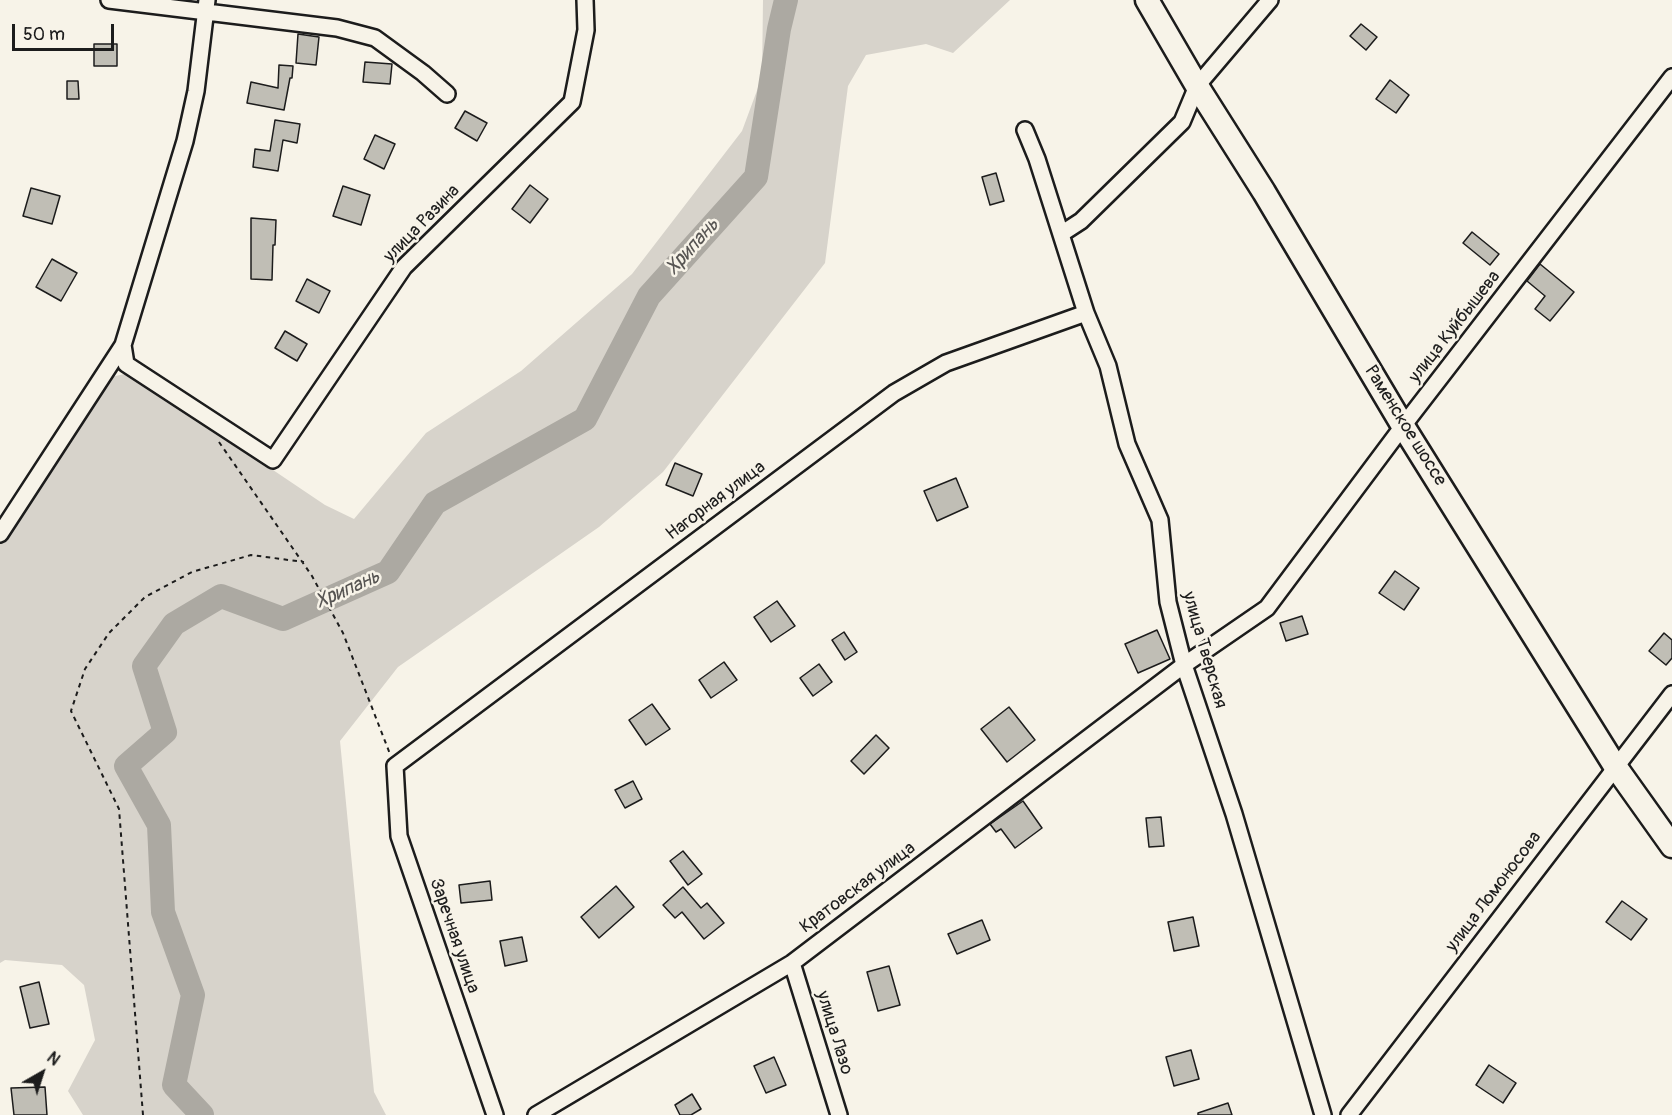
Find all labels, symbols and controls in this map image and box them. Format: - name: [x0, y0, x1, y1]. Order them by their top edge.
- scale bar: [15, 12, 117, 50]
- text: 50 m: [23, 23, 65, 46]
- street label: улица Разина: [379, 181, 465, 267]
- water label: Хрипань: [661, 214, 725, 280]
- street label: улица Куйбышева: [1405, 267, 1505, 387]
- street label: Раменское шоссе: [1359, 362, 1451, 490]
- street label: Нагорная улица: [662, 457, 770, 545]
- water label: Хрипань: [312, 565, 384, 615]
- street label: улица Тверская: [1177, 589, 1231, 711]
- street label: улица Ломоносова: [1442, 827, 1546, 957]
- street label: Кратовская улица: [796, 838, 920, 938]
- street label: Заречная улица: [424, 876, 484, 996]
- street label: улица Лазо: [811, 989, 857, 1077]
- north arrow: [12, 1043, 72, 1103]
- text: N: [43, 1048, 64, 1070]

